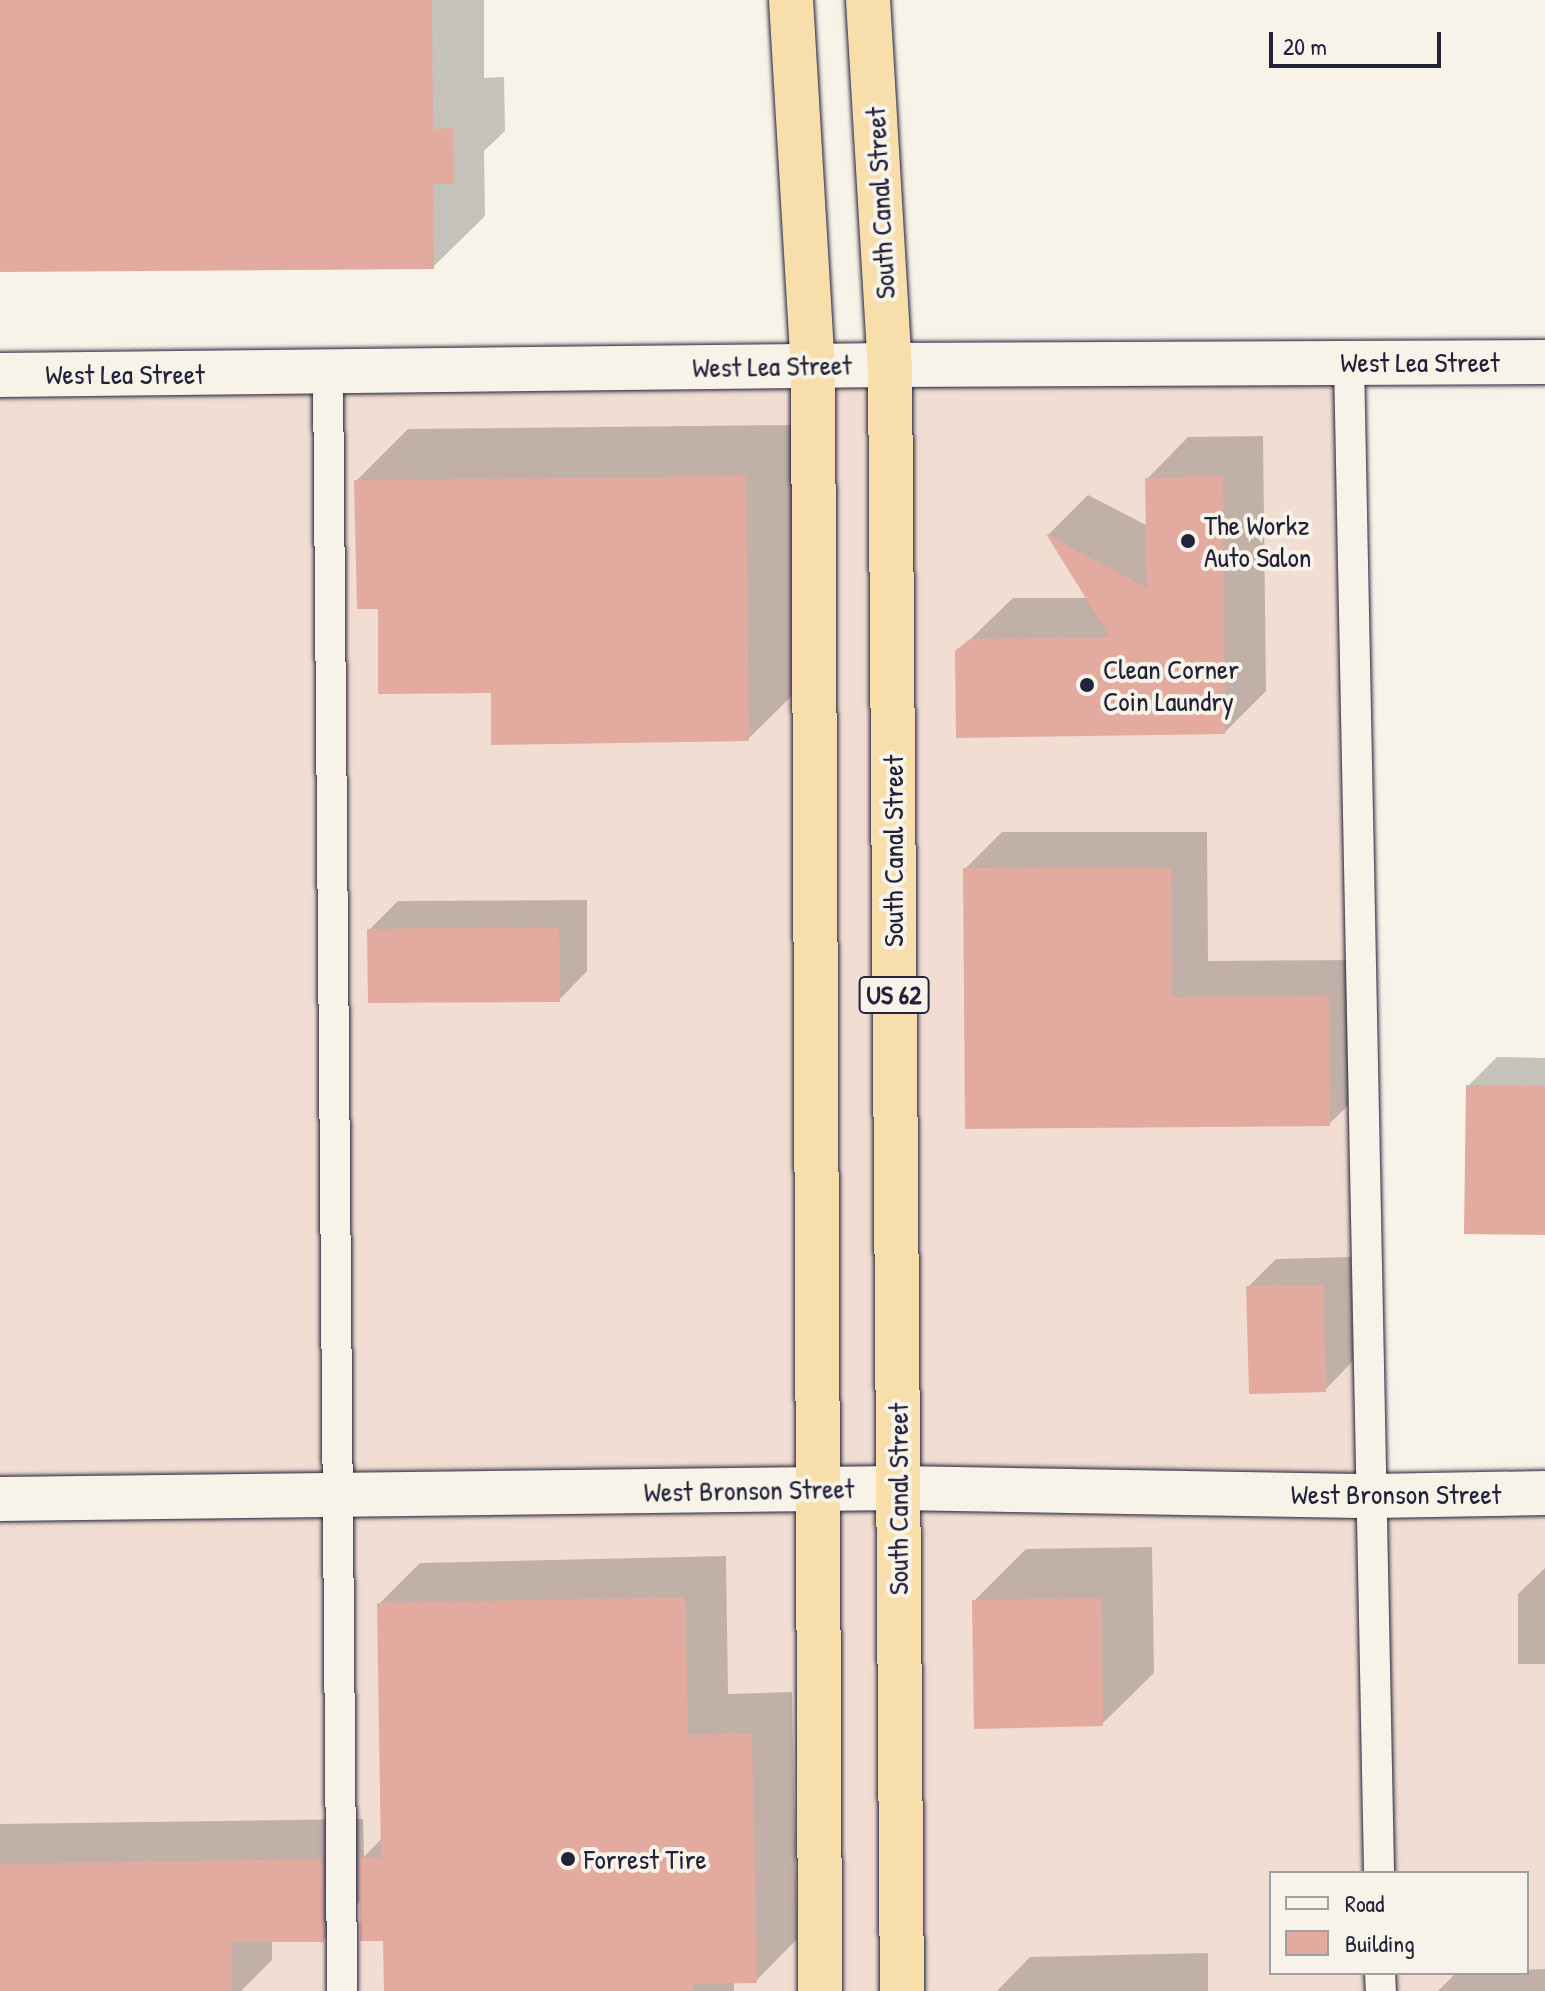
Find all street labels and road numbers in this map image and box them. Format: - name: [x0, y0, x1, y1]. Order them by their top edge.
- street label: South Canal Street: [858, 106, 902, 300]
- street label: West Lea Street: [1340, 345, 1500, 379]
- street label: West Lea Street: [692, 348, 852, 384]
- street label: West Lea Street: [45, 357, 205, 391]
- street label: South Canal Street: [876, 755, 910, 947]
- road number: US 62: [858, 973, 930, 1017]
- street label: South Canal Street: [881, 1403, 915, 1595]
- street label: West Bronson Street: [643, 1471, 855, 1509]
- street label: West Bronson Street: [1291, 1477, 1501, 1511]

